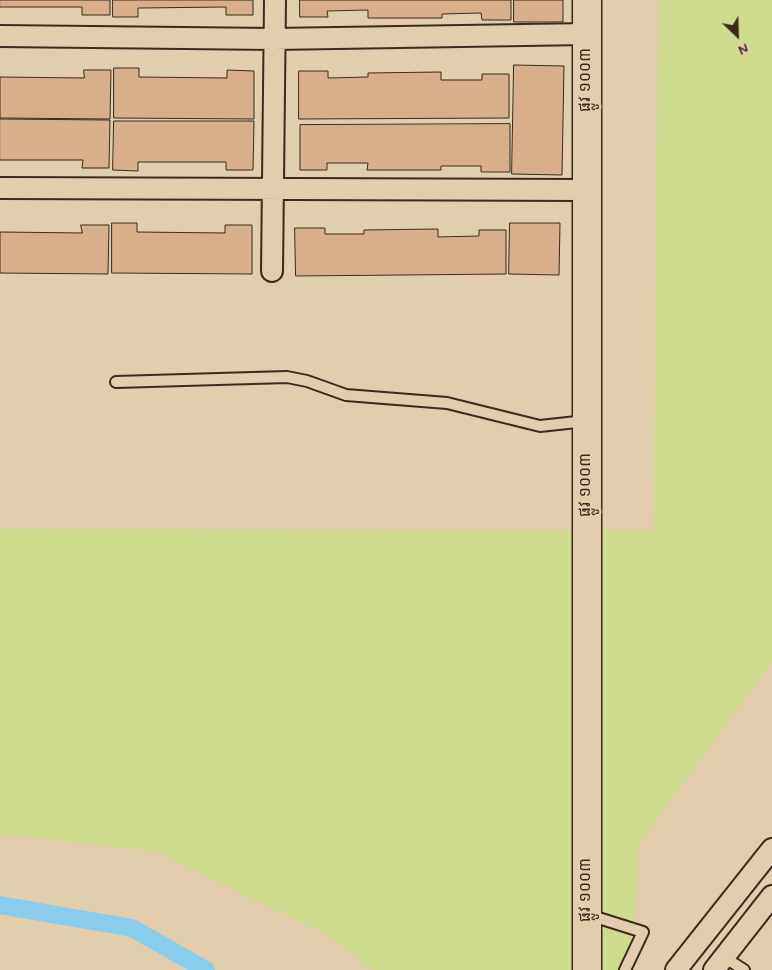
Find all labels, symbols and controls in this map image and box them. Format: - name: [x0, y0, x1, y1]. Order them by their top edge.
- north arrow: [712, 10, 762, 60]
- text: N: [735, 39, 751, 59]
- street label: ផ្លូវ ១០០៣: [577, 48, 597, 112]
- street label: ផ្លូវ ១០០៣: [577, 453, 597, 517]
- street label: ផ្លូវ ១០០៣: [577, 858, 597, 922]

